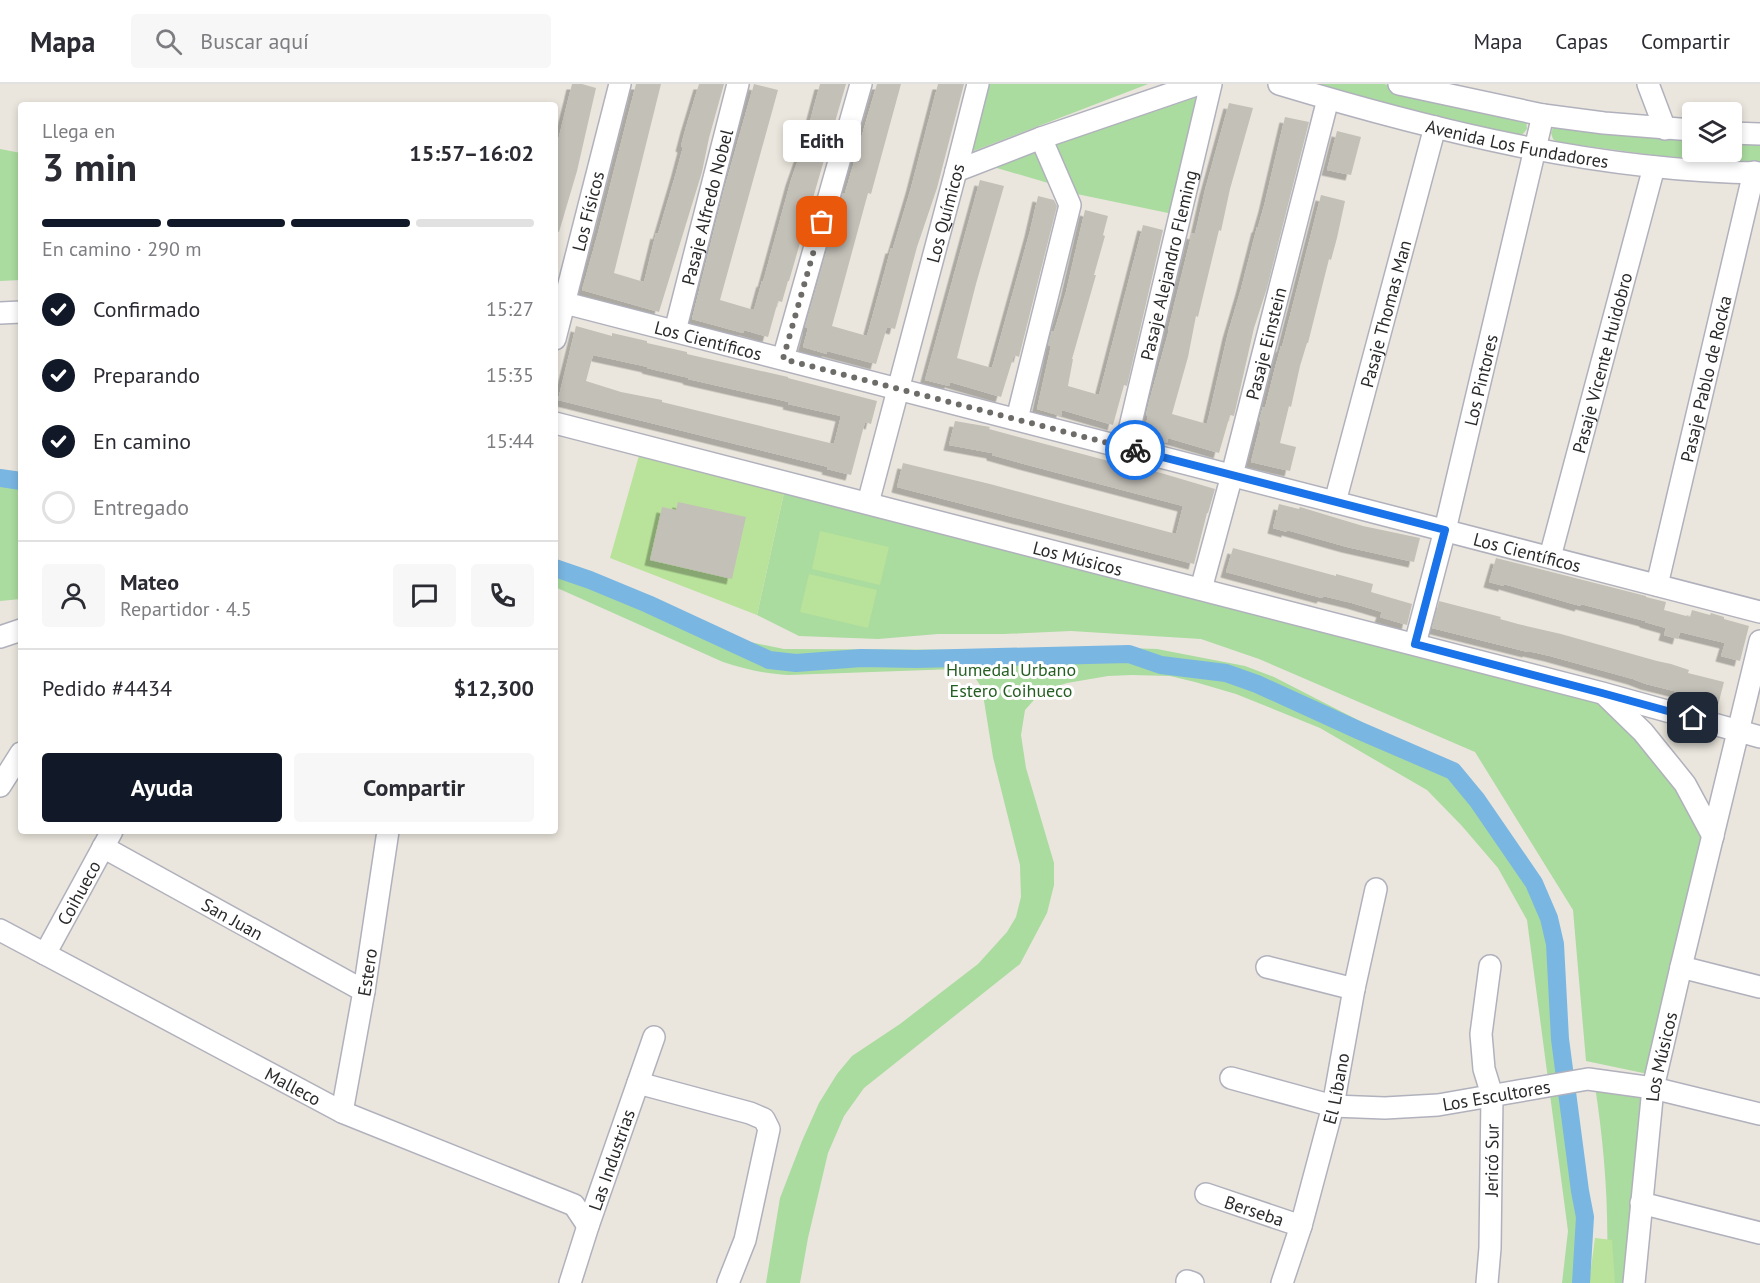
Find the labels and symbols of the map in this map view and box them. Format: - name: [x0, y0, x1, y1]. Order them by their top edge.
- street label: Avenida Los Fundadores: [1424, 114, 1610, 173]
- callout: Edith: [783, 120, 861, 162]
- street label: Pasaje Alfredo Nobel: [676, 126, 738, 287]
- street label: Los Químicos: [921, 161, 969, 265]
- street label: Pasaje Alejandro Fleming: [1135, 168, 1202, 362]
- street label: Los Físicos: [566, 169, 609, 254]
- pin: [796, 196, 847, 247]
- street label: Pasaje Thomas Man: [1355, 237, 1416, 390]
- street label: Pasaje Vicente Huidobro: [1567, 270, 1637, 456]
- street label: Pasaje Einstein: [1240, 285, 1291, 402]
- street label: Pasaje Pablo de Rocka: [1675, 293, 1736, 464]
- street label: Los Científicos: [652, 315, 764, 365]
- street label: Los Pintores: [1458, 332, 1502, 428]
- courier: [1105, 420, 1165, 480]
- street label: Los Científicos: [1471, 527, 1583, 577]
- street label: Los Músicos: [1031, 535, 1125, 580]
- park label: Humedal Urbano Estero Coihueco: [946, 658, 1076, 702]
- pin: [1667, 692, 1718, 743]
- street label: Coihueco: [52, 856, 105, 929]
- street label: San Juan: [198, 892, 267, 945]
- street label: Estero: [352, 947, 382, 998]
- street label: Los Músicos: [1640, 1010, 1682, 1103]
- street label: El Líbano: [1317, 1051, 1354, 1127]
- street label: Malleco: [261, 1062, 325, 1110]
- street label: Los Escultores: [1441, 1074, 1552, 1116]
- street label: Las Industrias: [583, 1106, 639, 1213]
- street label: Jericó Sur: [1479, 1124, 1503, 1198]
- street label: Berseba: [1222, 1190, 1287, 1231]

